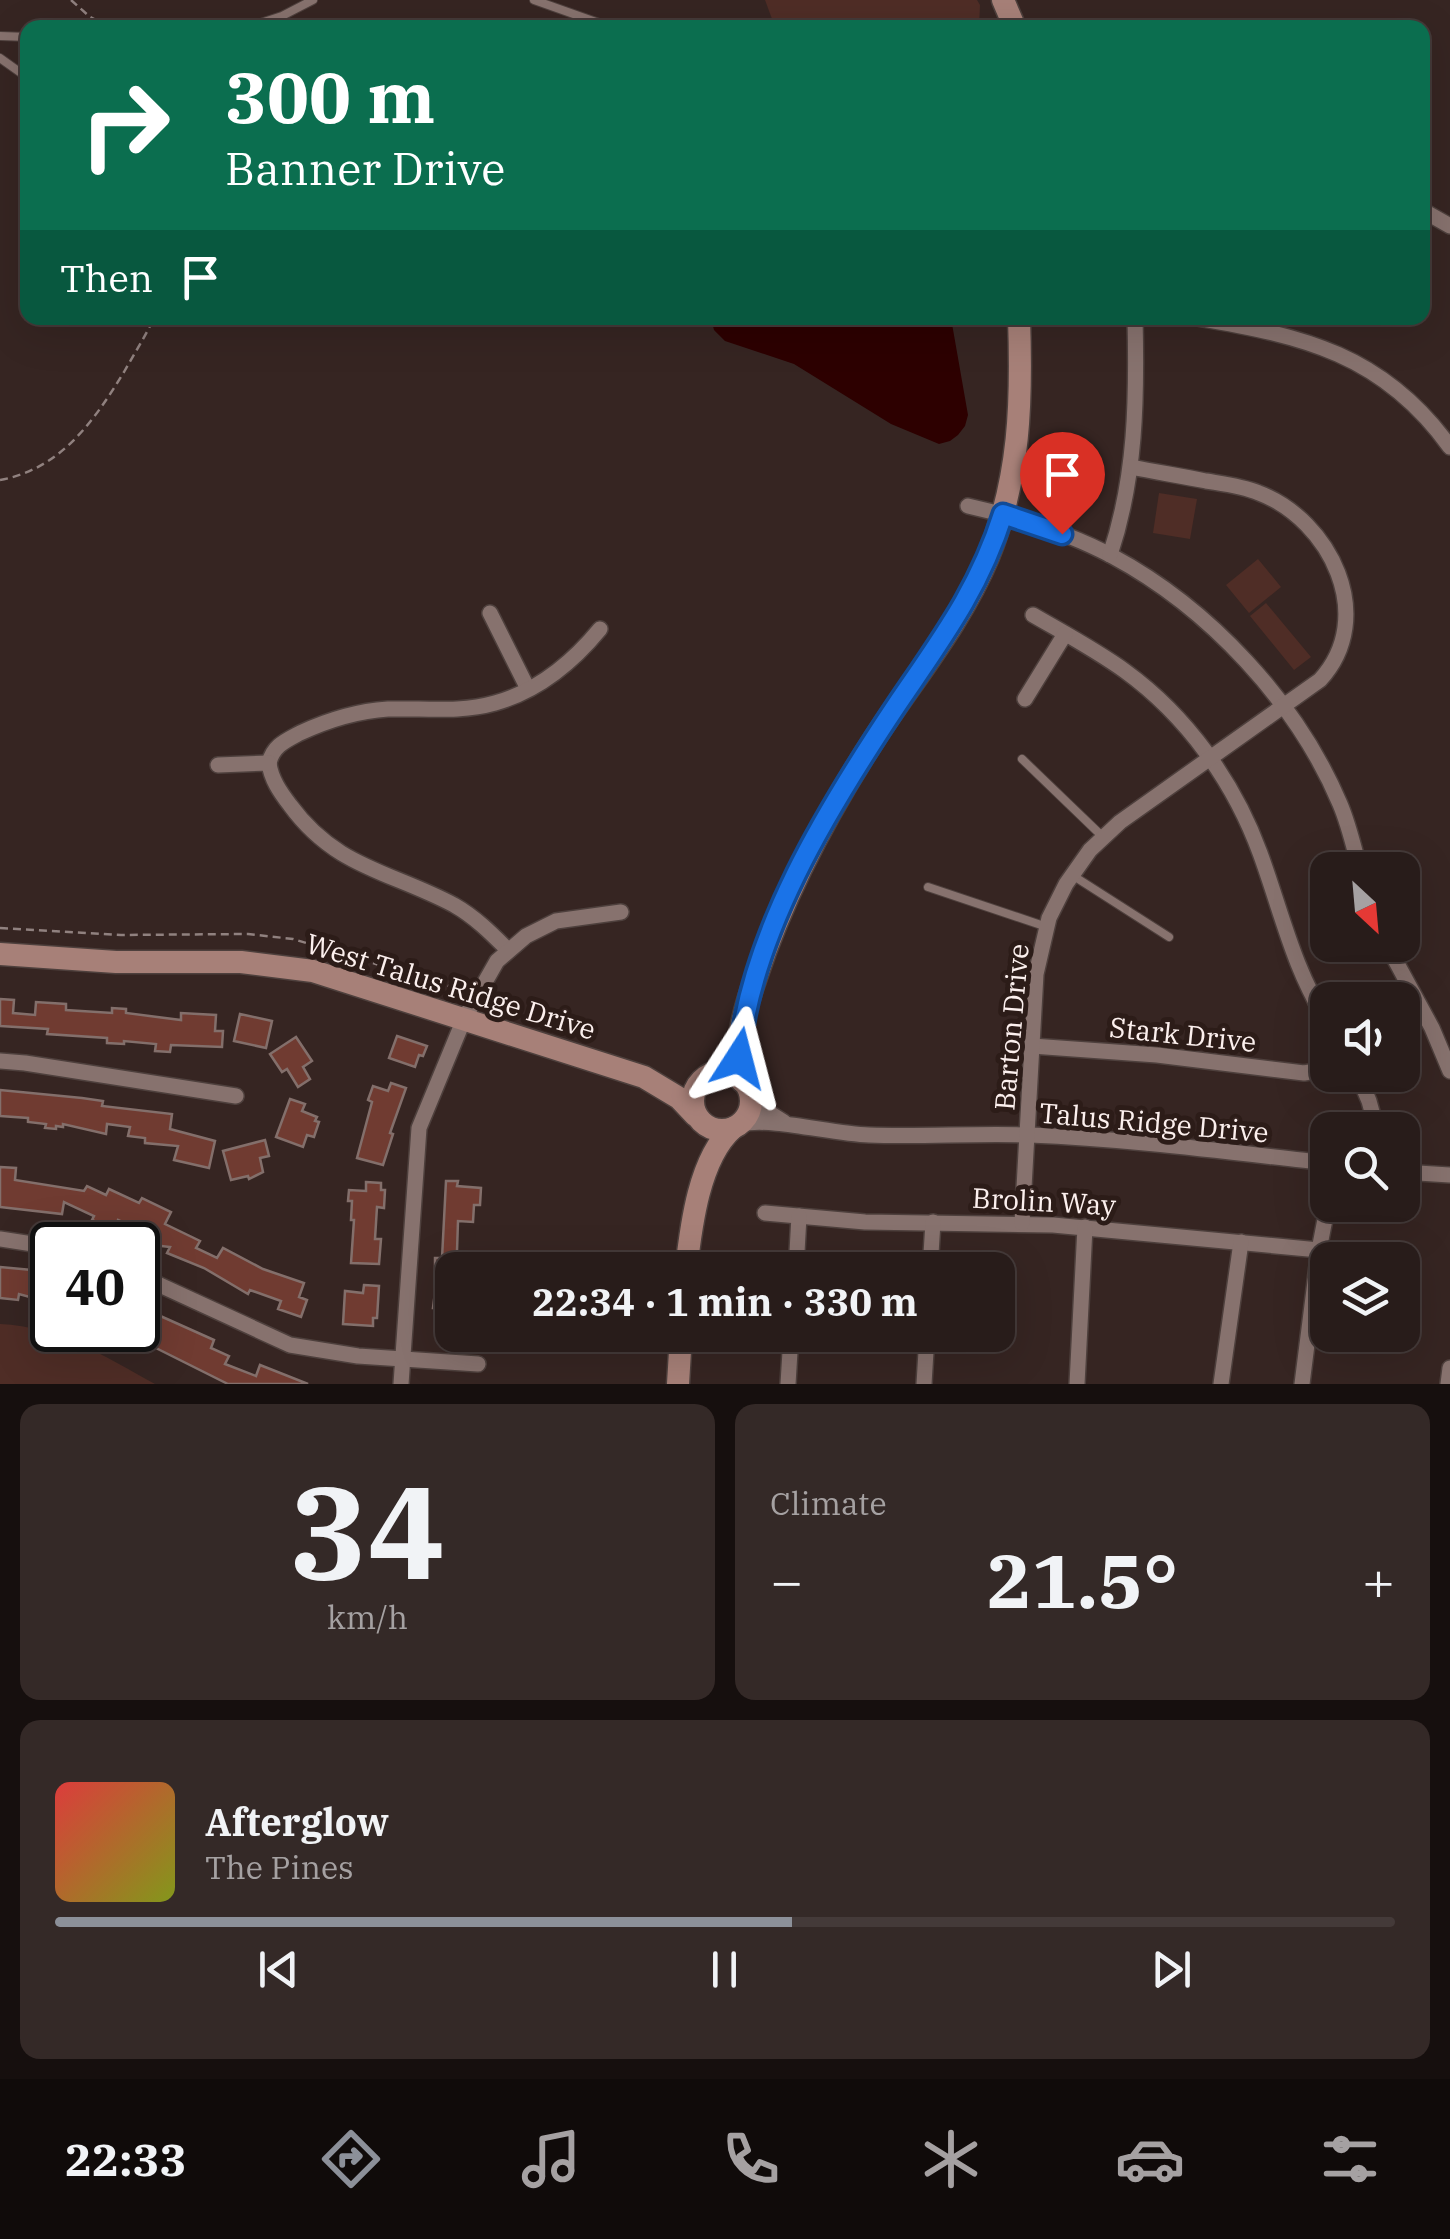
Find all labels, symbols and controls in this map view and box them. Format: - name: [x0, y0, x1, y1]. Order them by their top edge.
- text: 300 m: [225, 51, 435, 142]
- icon: right: [60, 60, 190, 190]
- text: Banner Drive: [225, 139, 505, 197]
- icon: arrive: [173, 250, 228, 305]
- text: Then: [60, 253, 153, 302]
- pin: [1020, 432, 1105, 535]
- icon: arrive: [1035, 447, 1090, 502]
- north arrow: [1310, 852, 1420, 962]
- map controls: [1310, 852, 1420, 1352]
- street label: West Talus Ridge Drive: [302, 924, 600, 1048]
- street label: Barton Drive: [985, 942, 1037, 1112]
- button: sound: [1310, 982, 1420, 1092]
- position arrow: [687, 1006, 791, 1110]
- street label: Stark Drive: [1108, 1008, 1258, 1060]
- street label: Talus Ridge Drive: [1038, 1094, 1270, 1150]
- button: search: [1310, 1112, 1420, 1222]
- street label: Brolin Way: [971, 1179, 1117, 1223]
- speed limit sign: 40: [30, 1222, 160, 1352]
- button: layers: [1310, 1242, 1420, 1352]
- text: 22:34 · 1 min · 330 m: [532, 1277, 918, 1326]
- text: 34: [289, 1446, 446, 1615]
- text: Climate: [770, 1482, 887, 1524]
- text: 21.5°: [987, 1531, 1178, 1629]
- text: −: [770, 1545, 803, 1616]
- text: +: [1362, 1545, 1395, 1616]
- text: km/h: [327, 1596, 408, 1638]
- text: Afterglow: [205, 1797, 389, 1846]
- text: The Pines: [205, 1846, 354, 1888]
- icon: previous: [251, 1942, 306, 1997]
- icon: pause: [697, 1942, 752, 1997]
- icon: next: [1144, 1942, 1199, 1997]
- icon: directions: [316, 2124, 386, 2194]
- icon: music: [516, 2124, 586, 2194]
- icon: phone: [716, 2124, 786, 2194]
- icon: climate: [916, 2124, 986, 2194]
- icon: car: [1115, 2124, 1185, 2194]
- icon: filters: [1315, 2124, 1385, 2194]
- text: 22:33: [65, 2130, 187, 2188]

